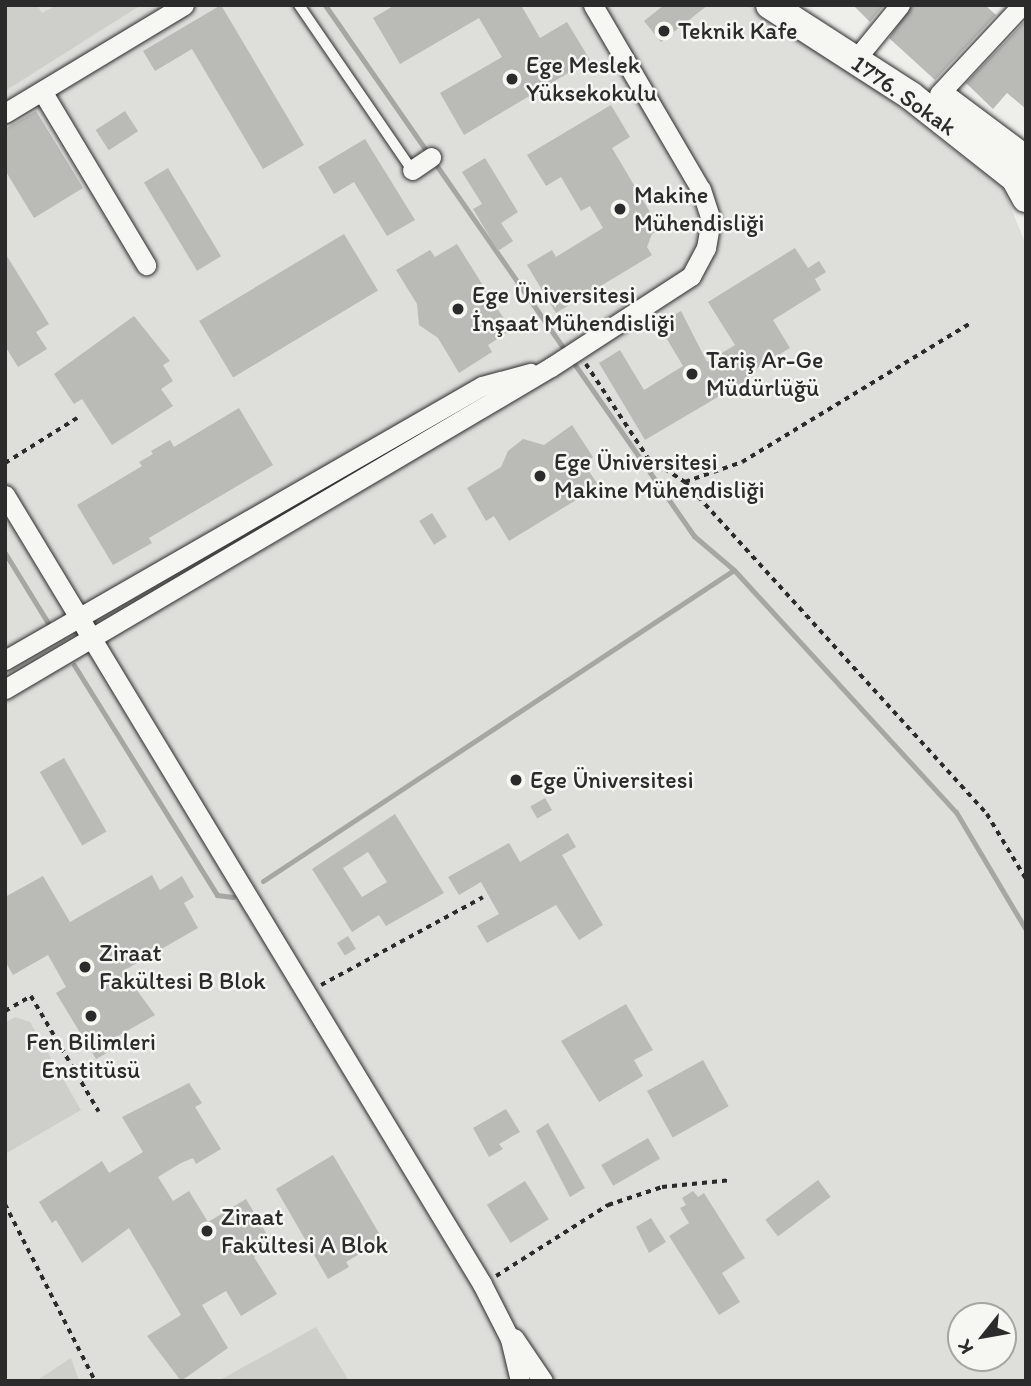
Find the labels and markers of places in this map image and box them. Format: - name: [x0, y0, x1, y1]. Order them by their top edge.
- place label: Teknik Kafe: [678, 17, 798, 45]
- marker: Teknik Kafe: [656, 23, 672, 39]
- place label: Ege Meslek Yüksekokulu: [526, 51, 657, 107]
- marker: Ege Meslek Yüksekokulu: [504, 71, 520, 87]
- place label: Makine Mühendisliği: [634, 181, 765, 237]
- marker: Makine Mühendisliği: [612, 201, 628, 217]
- place label: Ege Üniversitesi İnşaat Mühendisliği: [472, 281, 674, 337]
- marker: Ege Üniversitesi İnşaat Mühendisliği: [450, 301, 466, 317]
- place label: Tariş Ar-Ge Müdürlüğü: [706, 346, 824, 402]
- marker: Tariş Ar-Ge Müdürlüğü: [684, 366, 700, 382]
- place label: Ege Üniversitesi Makine Mühendisliği: [554, 448, 764, 504]
- marker: Ege Üniversitesi Makine Mühendisliği: [532, 468, 548, 484]
- place label: Ege Üniversitesi: [530, 766, 694, 794]
- marker: Ege Üniversitesi: [508, 772, 524, 788]
- place label: Ziraat Fakültesi B Blok: [99, 939, 266, 995]
- marker: Ziraat Fakültesi B Blok: [77, 959, 93, 975]
- marker: Fen Bilimleri Enstitüsü: [83, 1008, 99, 1024]
- place label: Fen Bilimleri Enstitüsü: [26, 1028, 156, 1084]
- place label: Ziraat Fakültesi A Blok: [221, 1203, 388, 1259]
- marker: Ziraat Fakültesi A Blok: [199, 1223, 215, 1239]

